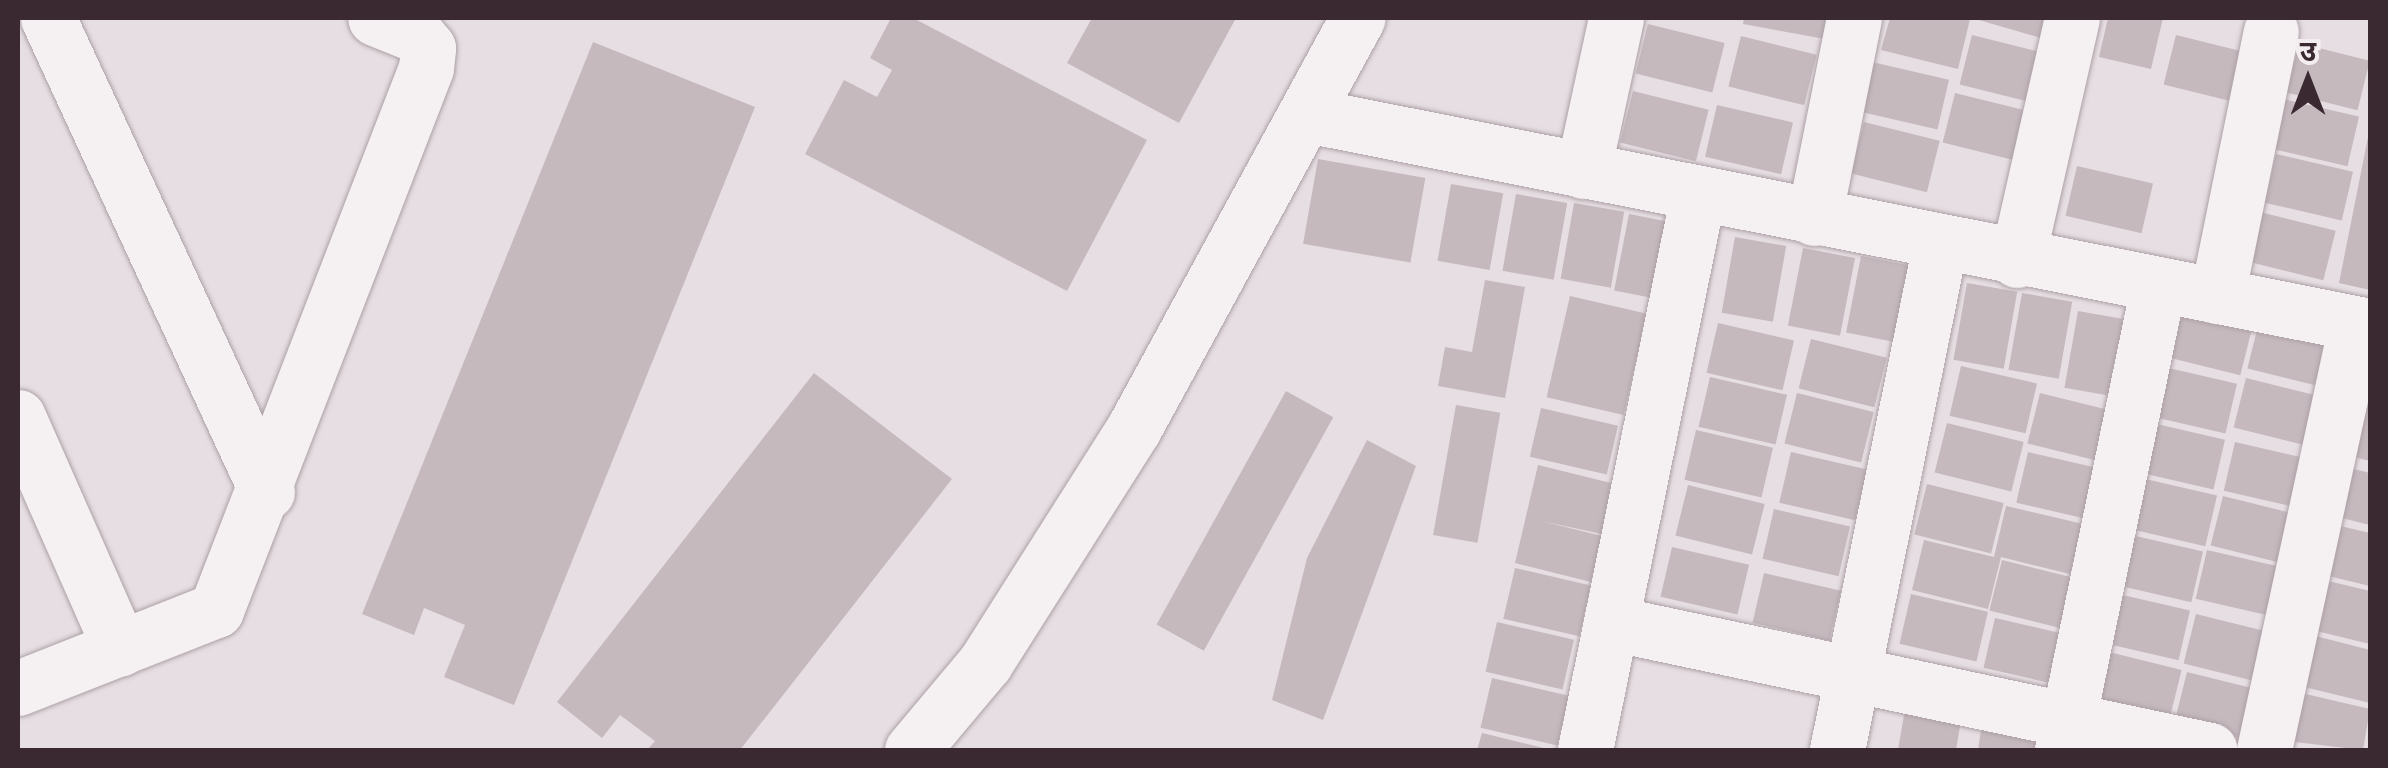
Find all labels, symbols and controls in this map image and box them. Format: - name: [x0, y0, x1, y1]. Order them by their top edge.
- north arrow: [2258, 30, 2358, 130]
- text: उ: [2300, 31, 2316, 69]

